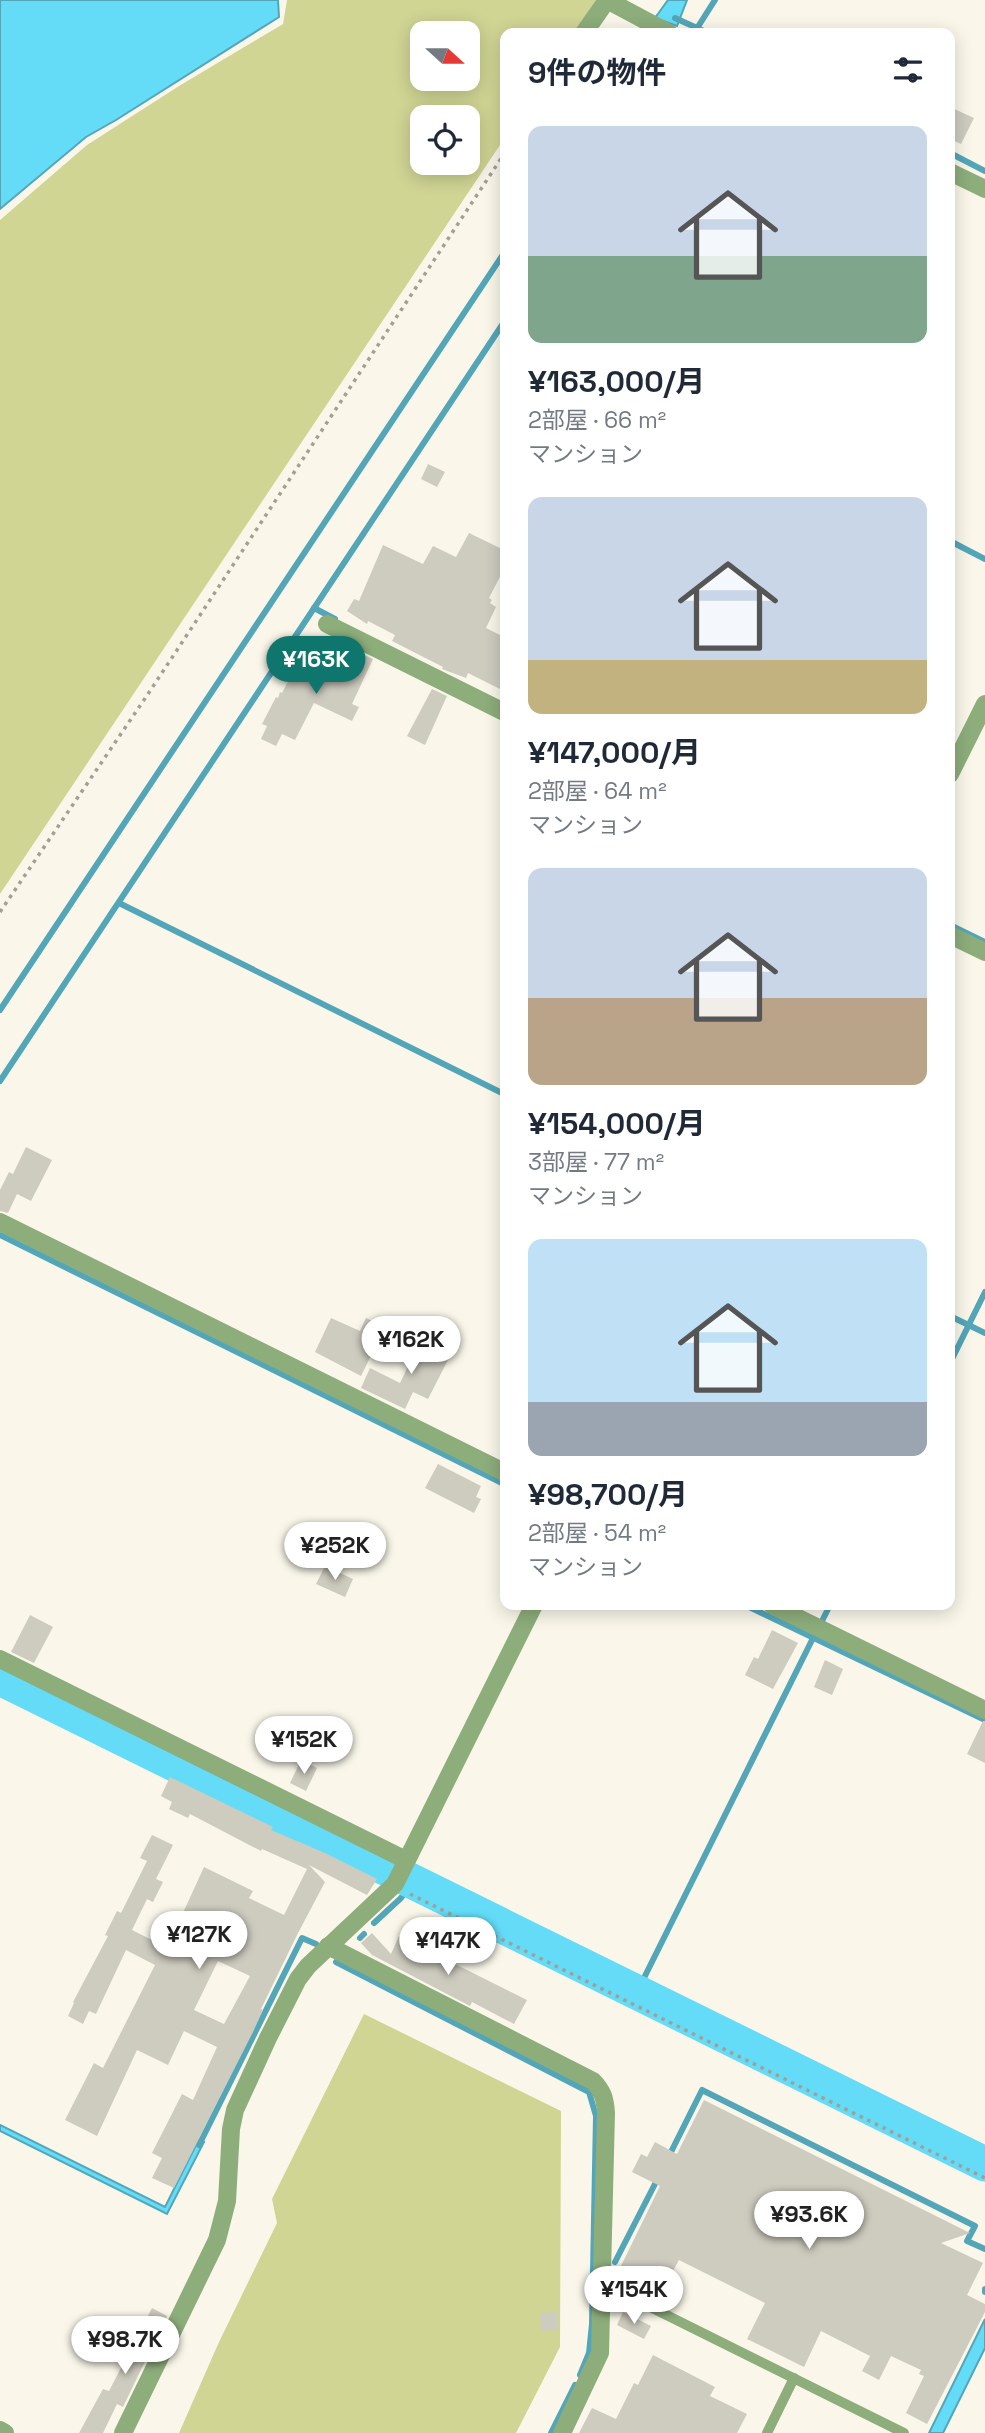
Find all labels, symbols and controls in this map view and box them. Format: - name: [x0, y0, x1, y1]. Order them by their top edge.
- north arrow: [410, 21, 480, 91]
- map controls: [410, 21, 480, 175]
- icon: filters: [889, 51, 927, 89]
- text: 9件の物件: [528, 53, 667, 92]
- button: locate: [410, 105, 480, 175]
- icon: home: [665, 172, 791, 298]
- text: ¥163,000/月: [528, 362, 705, 401]
- text: 2部屋 · 66 m²: [528, 405, 666, 435]
- text: マンション: [528, 439, 643, 469]
- icon: home: [665, 543, 791, 669]
- pin: ¥163K: [267, 636, 365, 696]
- text: ¥163K: [282, 644, 350, 674]
- text: ¥147,000/月: [528, 733, 701, 772]
- text: 2部屋 · 64 m²: [528, 776, 667, 806]
- text: マンション: [528, 810, 643, 840]
- icon: home: [665, 914, 791, 1040]
- text: ¥154,000/月: [528, 1104, 706, 1143]
- text: 3部屋 · 77 m²: [528, 1147, 664, 1177]
- text: マンション: [528, 1181, 643, 1211]
- icon: home: [665, 1285, 791, 1411]
- pin: ¥162K: [362, 1316, 460, 1376]
- text: ¥162K: [378, 1324, 444, 1354]
- text: ¥98,700/月: [528, 1475, 688, 1514]
- text: 2部屋 · 54 m²: [528, 1518, 666, 1548]
- pin: ¥252K: [286, 1522, 384, 1582]
- text: ¥252K: [300, 1530, 370, 1560]
- text: マンション: [528, 1552, 643, 1582]
- pin: ¥152K: [255, 1716, 353, 1776]
- text: ¥152K: [271, 1724, 337, 1754]
- pin: ¥127K: [150, 1912, 248, 1971]
- pin: ¥147K: [399, 1918, 497, 1977]
- text: ¥127K: [166, 1919, 232, 1949]
- text: ¥147K: [415, 1925, 481, 1955]
- pin: ¥93.6K: [752, 2192, 866, 2251]
- text: ¥93.6K: [770, 2199, 848, 2229]
- pin: ¥154K: [585, 2266, 683, 2326]
- text: ¥154K: [600, 2274, 668, 2304]
- pin: ¥98.7K: [68, 2316, 182, 2376]
- text: ¥98.7K: [87, 2324, 163, 2354]

